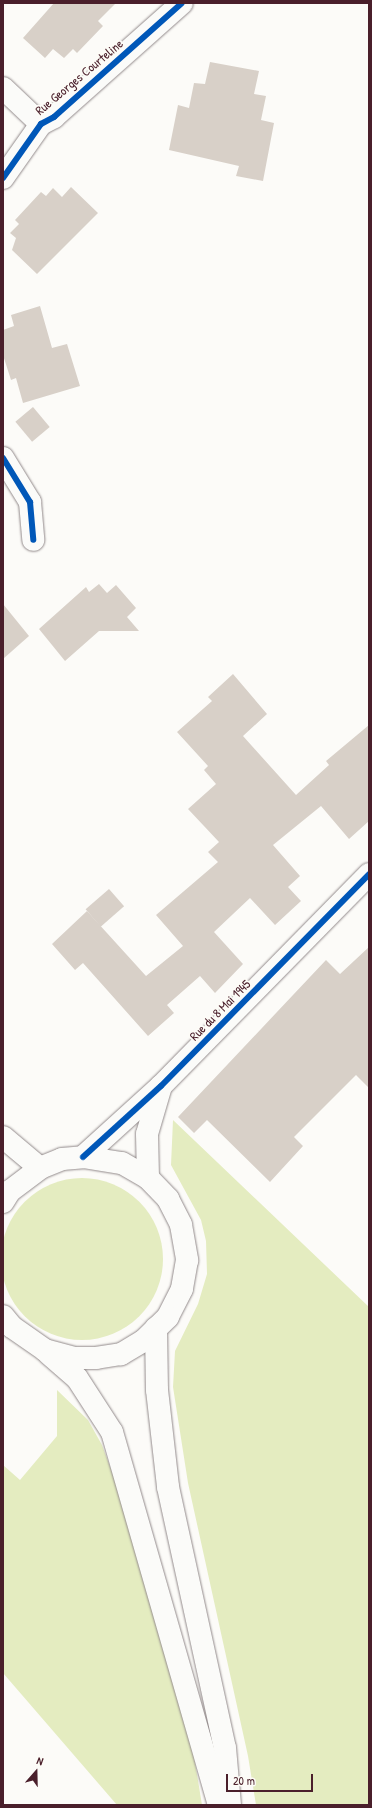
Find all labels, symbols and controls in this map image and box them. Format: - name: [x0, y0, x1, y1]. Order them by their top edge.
- street label: Rue Georges Courteline: [32, 36, 126, 118]
- street label: Rue du 8 Mai 1945: [186, 976, 254, 1044]
- north arrow: [16, 1752, 56, 1792]
- text: N: [35, 1753, 45, 1768]
- scale bar: [228, 1766, 315, 1792]
- text: 20 m: [233, 1772, 255, 1789]

